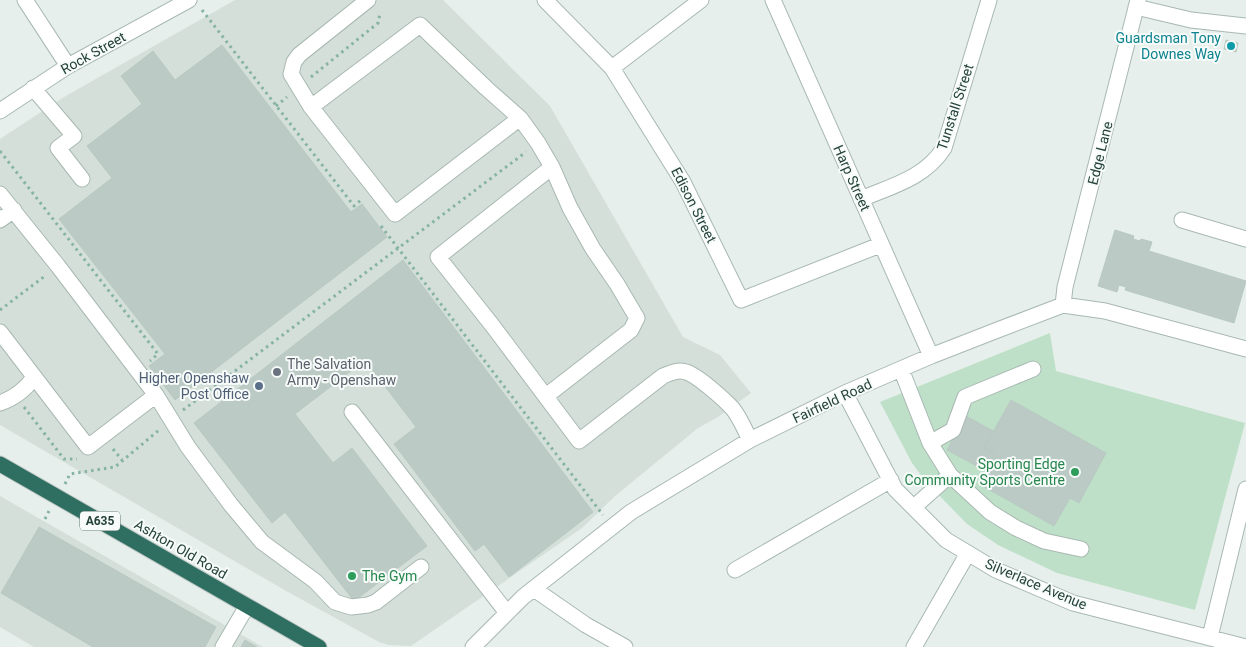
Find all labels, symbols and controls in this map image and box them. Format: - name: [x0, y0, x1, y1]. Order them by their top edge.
- street label: Rock Street: [58, 28, 128, 77]
- place label: Guardsman Tony Downes Way: [1116, 30, 1221, 62]
- marker: Guardsman Tony Downes Way: [1225, 40, 1237, 52]
- street label: Tunstall Street: [934, 61, 977, 152]
- street label: Edge Lane: [1084, 120, 1116, 186]
- street label: Harp Street: [830, 142, 874, 214]
- street label: Edison Street: [668, 165, 720, 246]
- place label: The Salvation Army - Openshaw: [287, 356, 397, 388]
- marker: The Salvation Army - Openshaw: [271, 366, 283, 378]
- place label: Higher Openshaw Post Office: [139, 370, 249, 402]
- street label: Fairfield Road: [790, 376, 874, 426]
- marker: Higher Openshaw Post Office: [253, 380, 265, 392]
- place label: Sporting Edge Community Sports Centre: [904, 456, 1065, 488]
- marker: Sporting Edge Community Sports Centre: [1069, 466, 1081, 478]
- road number: A635: [80, 512, 120, 530]
- street label: Ashton Old Road: [132, 516, 230, 582]
- street label: Silverlace Avenue: [983, 555, 1089, 613]
- place label: The Gym: [362, 568, 417, 584]
- marker: The Gym: [346, 570, 358, 582]

